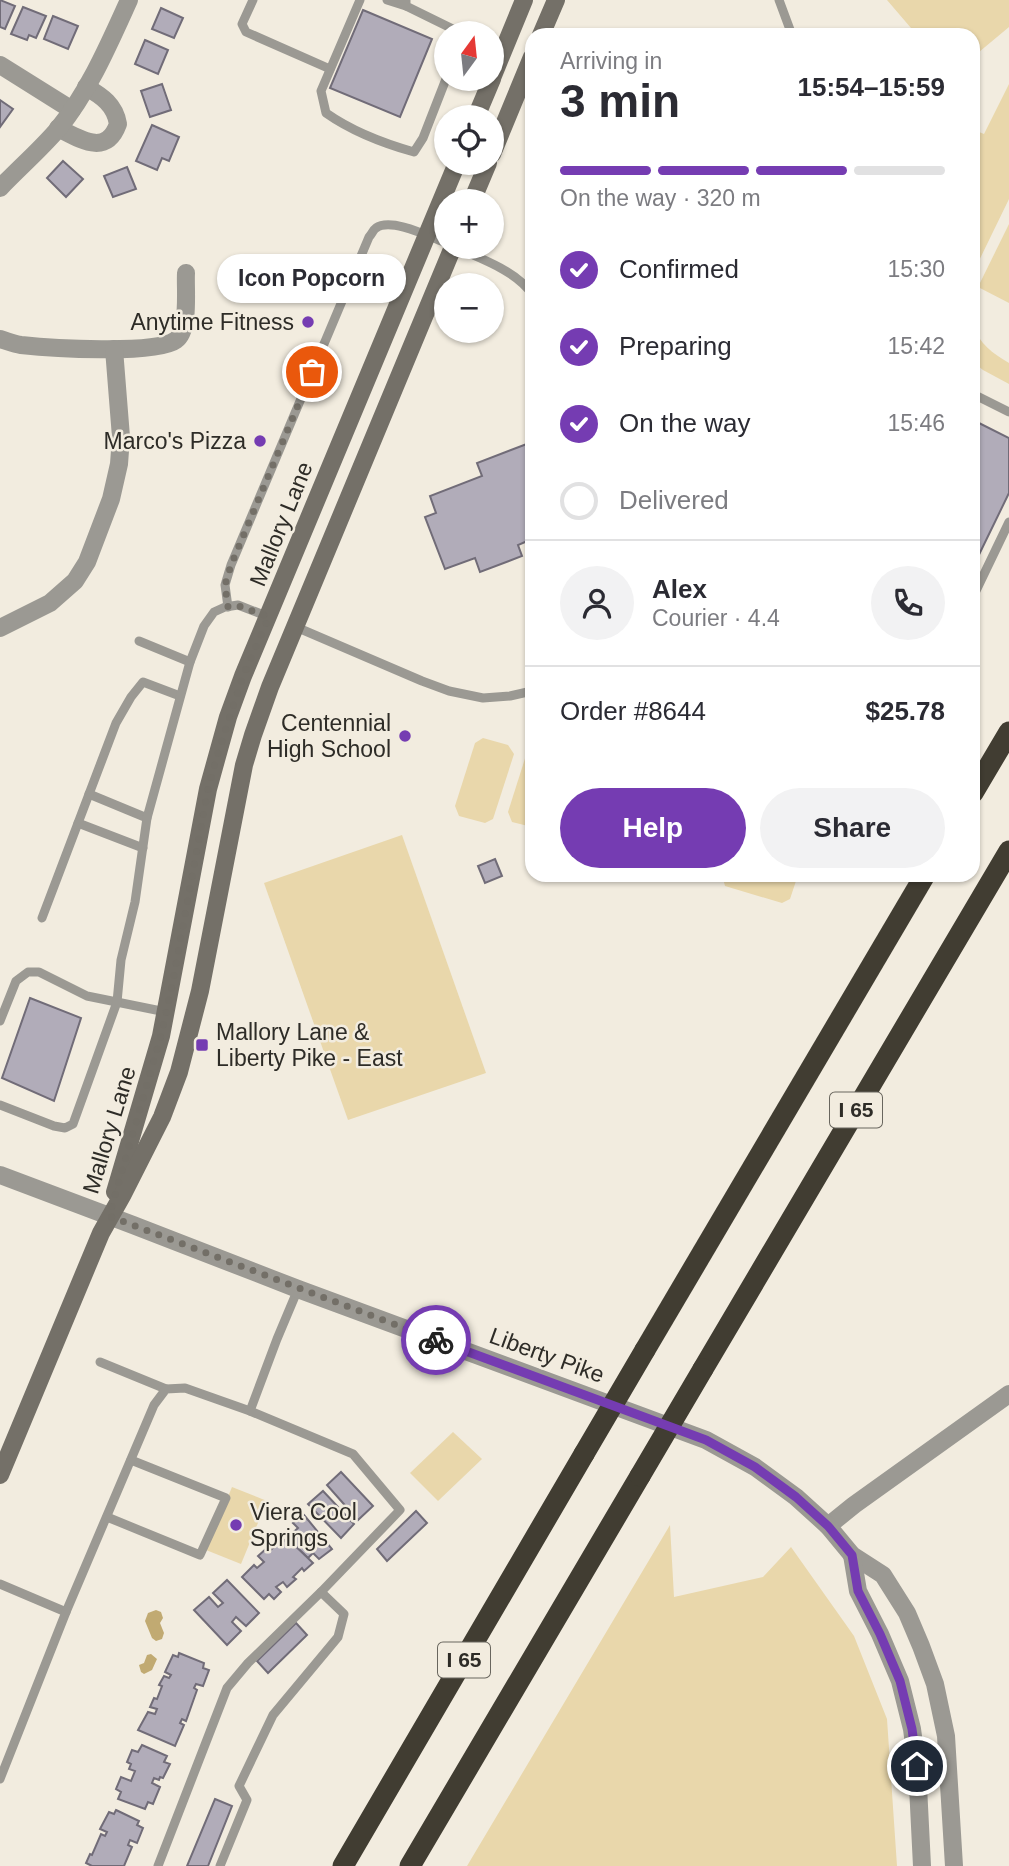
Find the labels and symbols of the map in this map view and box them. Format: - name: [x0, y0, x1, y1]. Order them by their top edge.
- north arrow: [434, 21, 504, 91]
- callout: Icon Popcorn: [218, 253, 406, 302]
- place label: Anytime Fitness: [130, 309, 294, 335]
- marker: Anytime Fitness: [300, 314, 316, 330]
- pin: [282, 342, 342, 402]
- place label: Marco's Pizza: [104, 428, 246, 454]
- marker: Marco's Pizza: [252, 433, 268, 449]
- street label: Mallory Lane: [244, 458, 318, 590]
- place label: Centennial High School: [267, 710, 391, 762]
- marker: Centennial High School: [397, 728, 413, 744]
- place label: Mallory Lane & Liberty Pike - East: [216, 1019, 403, 1071]
- marker: Mallory Lane & Liberty Pike - East: [194, 1037, 210, 1053]
- street label: Mallory Lane: [77, 1063, 141, 1197]
- road number: I 65: [830, 1092, 882, 1128]
- courier: [401, 1305, 471, 1375]
- street label: Liberty Pike: [486, 1322, 608, 1388]
- place label: Viera Cool Springs: [250, 1499, 357, 1551]
- marker: Viera Cool Springs: [228, 1517, 244, 1533]
- road number: I 65: [438, 1642, 490, 1678]
- pin: [887, 1736, 947, 1796]

